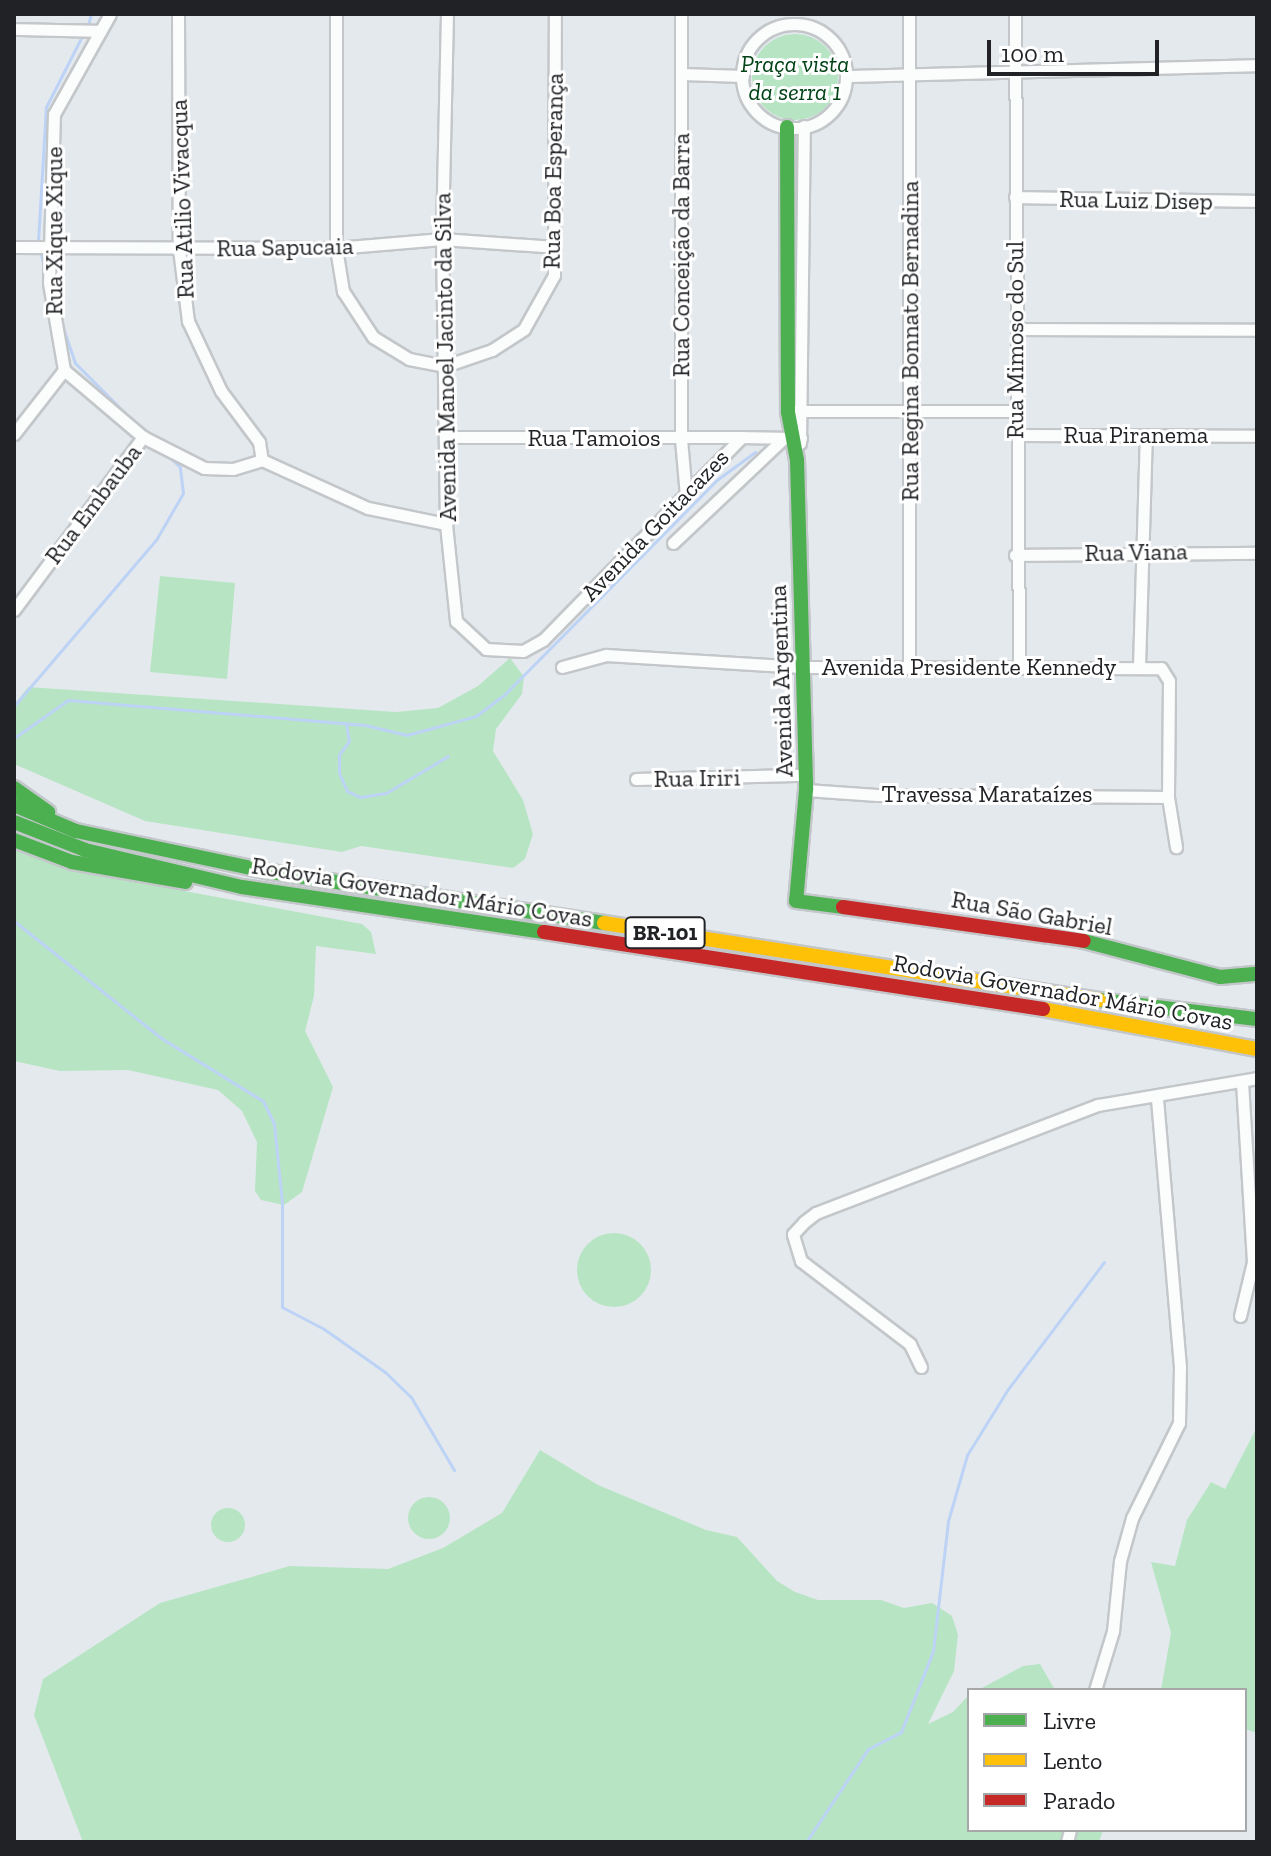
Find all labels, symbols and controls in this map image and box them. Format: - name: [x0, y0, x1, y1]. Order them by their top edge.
- scale bar: [991, 24, 1163, 74]
- text: 100 m: [1001, 39, 1064, 68]
- park label: Praça vista da serra 1: [740, 50, 850, 106]
- street label: Rua Boa Esperança: [537, 73, 569, 269]
- street label: Rua Atilio Vivacqua: [164, 98, 200, 300]
- street label: Rua Conceição da Barra: [667, 133, 695, 377]
- street label: Rua Xique Xique: [40, 146, 68, 316]
- street label: Rua Regina Bonnato Bernadina: [896, 181, 924, 501]
- street label: Rua Luiz Disep: [1059, 184, 1213, 216]
- street label: Avenida Manoel Jacinto da Silva: [428, 192, 462, 522]
- street label: Rua Sapucaia: [216, 231, 354, 263]
- street label: Rua Mimoso do Sul: [1001, 241, 1029, 439]
- street label: Rua Piranema: [1064, 421, 1208, 449]
- street label: Rua Tamoios: [527, 424, 661, 452]
- street label: Rua Embauba: [39, 438, 147, 570]
- street label: Avenida Goitacazes: [575, 443, 735, 607]
- street label: Rua Viana: [1084, 537, 1188, 567]
- street label: Avenida Argentina: [763, 584, 799, 778]
- street label: Avenida Presidente Kennedy: [822, 653, 1116, 681]
- street label: Rua Iriri: [653, 763, 741, 793]
- street label: Travessa Marataízes: [881, 780, 1093, 808]
- street label: Rodovia Governador Mário Covas: [249, 851, 595, 933]
- street label: Rua São Gabriel: [949, 885, 1115, 941]
- road number: BR-101: [623, 915, 707, 951]
- street label: Rodovia Governador Mário Covas: [891, 948, 1235, 1036]
- legend: [967, 1688, 1247, 1832]
- text: Livre: [1043, 1706, 1096, 1735]
- text: Lento: [1043, 1746, 1102, 1775]
- text: Parado: [1043, 1786, 1115, 1815]

